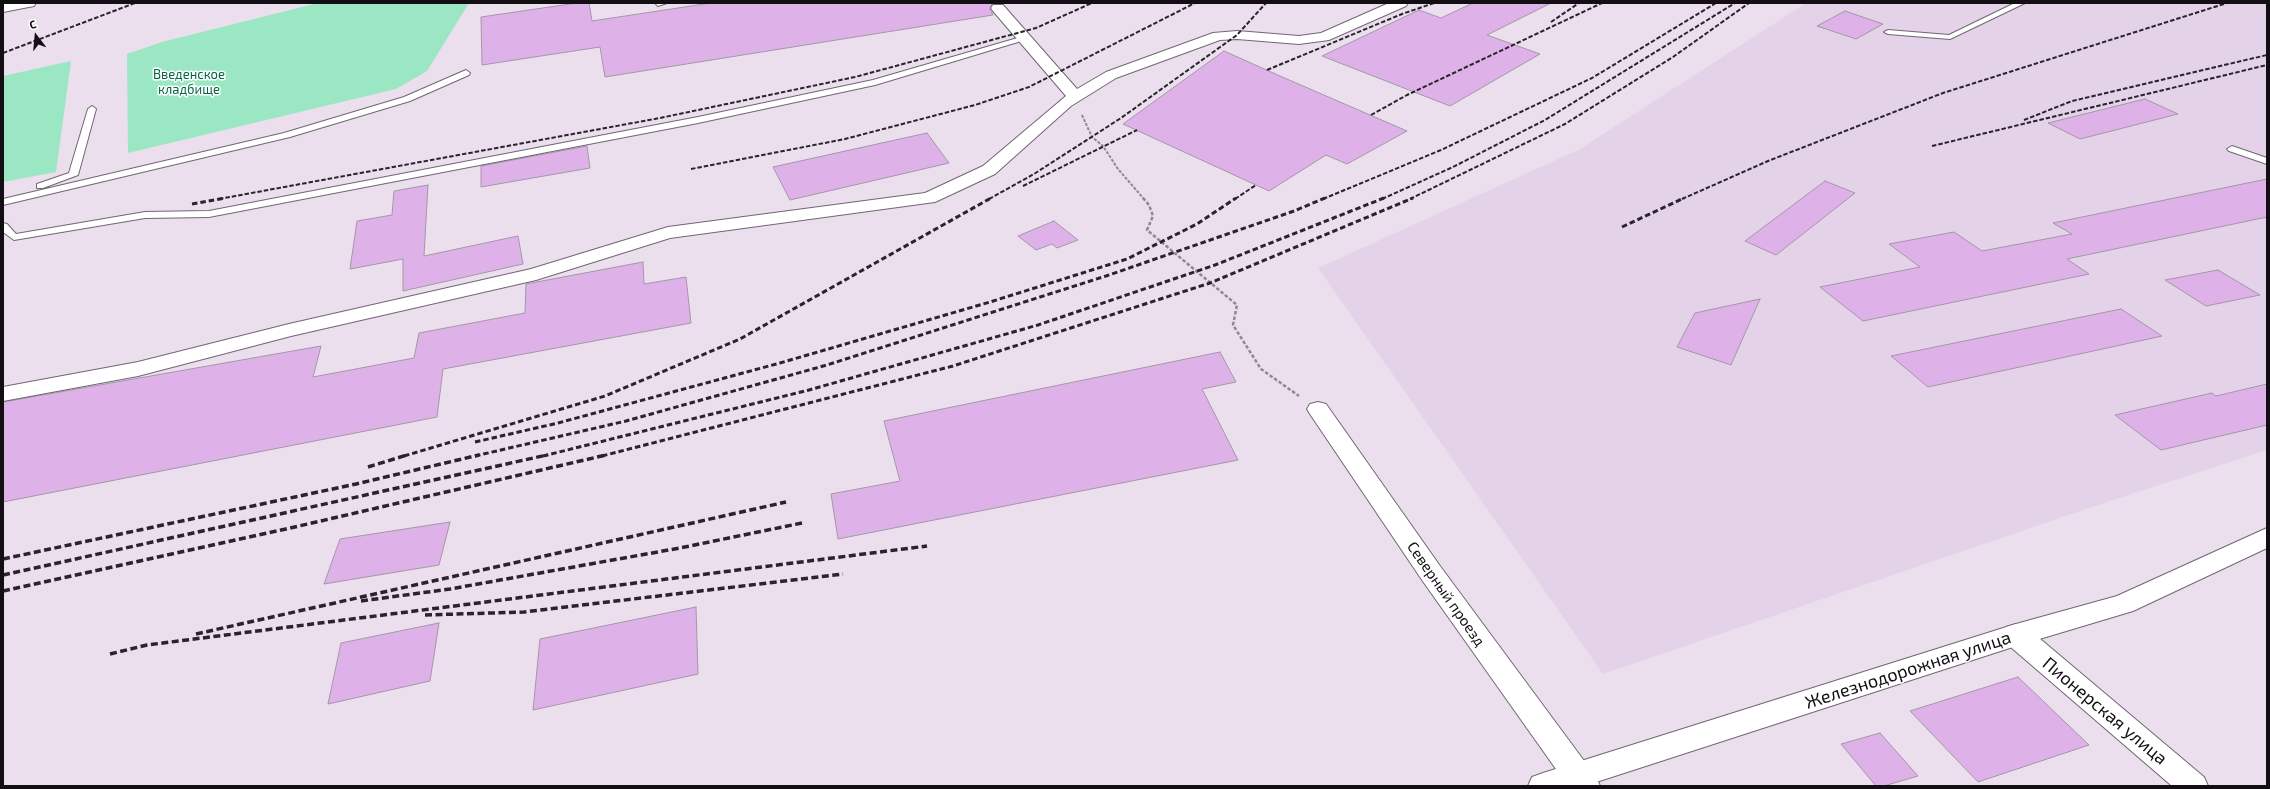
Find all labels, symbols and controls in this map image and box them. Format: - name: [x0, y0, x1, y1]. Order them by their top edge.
- north arrow: [16, 16, 56, 56]
- text: С: [28, 17, 37, 31]
- park label: Введенское кладбище: [153, 67, 225, 98]
- street label: Северный проезд: [1403, 538, 1489, 650]
- street label: Железнодорожная улица: [1802, 626, 2014, 714]
- street label: Пионерская улица: [2038, 653, 2172, 769]

